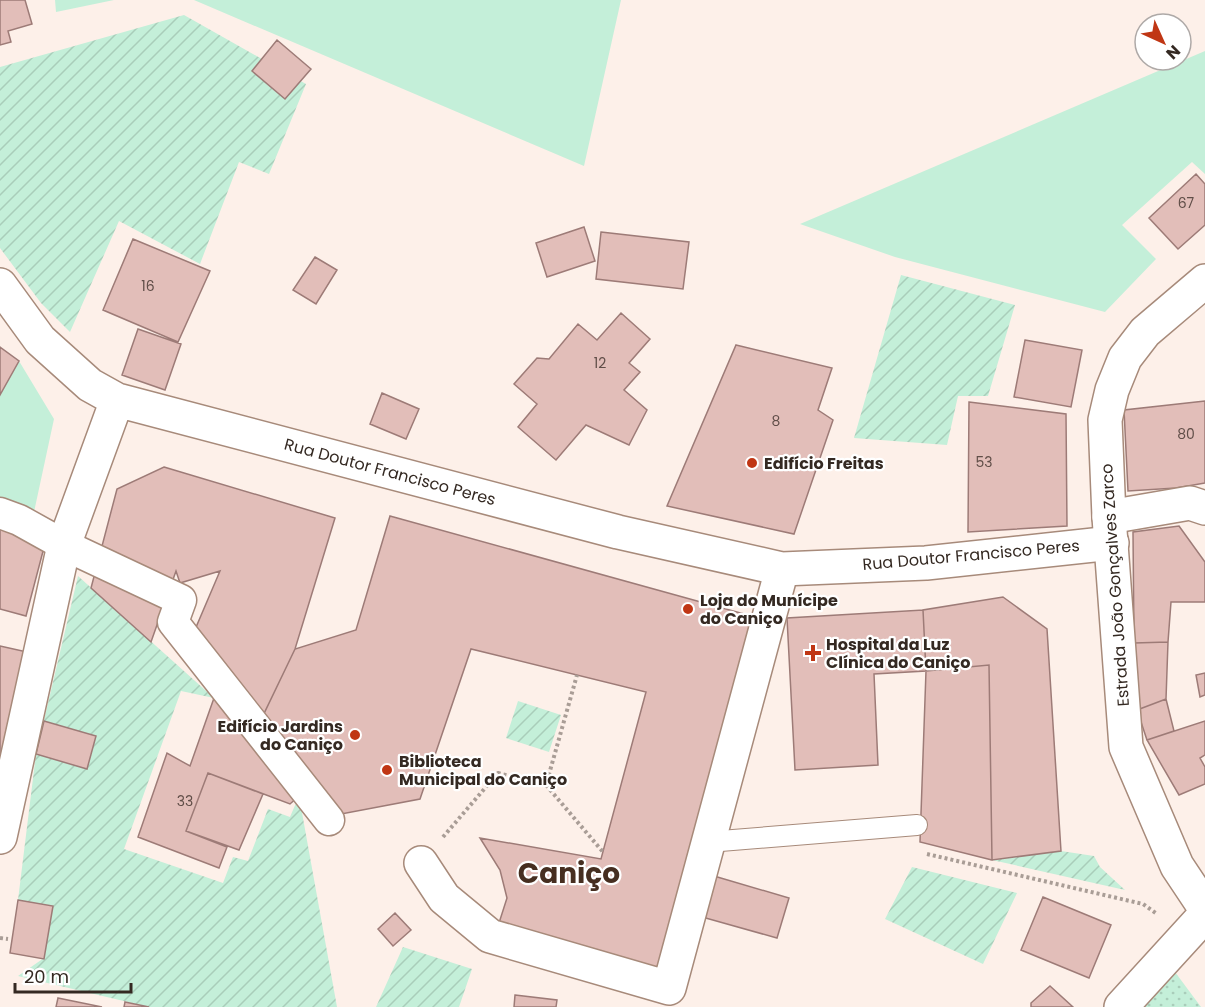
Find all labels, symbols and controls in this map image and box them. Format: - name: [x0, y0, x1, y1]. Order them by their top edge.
- north arrow: [1133, 12, 1193, 72]
- text: N: [1161, 40, 1186, 65]
- house number: 67: [1178, 193, 1195, 213]
- house number: 16: [141, 276, 155, 296]
- house number: 12: [594, 353, 606, 373]
- house number: 8: [772, 411, 781, 431]
- house number: 80: [1177, 424, 1195, 444]
- street label: Rua Doutor Francisco Peres: [282, 433, 498, 511]
- place label: Edifício Freitas: [764, 452, 884, 475]
- house number: 53: [975, 452, 993, 472]
- marker: Edifício Freitas: [745, 456, 759, 470]
- street label: Estrada João Gonçalves Zarco: [1095, 463, 1135, 707]
- street label: Rua Doutor Francisco Peres: [861, 534, 1081, 576]
- place label: Loja do Munícipe do Caniço: [700, 589, 838, 630]
- marker: Loja do Munícipe do Caniço: [681, 602, 695, 616]
- place label: Hospital da Luz Clínica do Caniço: [826, 633, 970, 674]
- marker: Hospital da Luz Clínica do Caniço: [804, 644, 822, 662]
- place label: Edifício Jardins do Caniço: [218, 715, 343, 756]
- marker: Edifício Jardins do Caniço: [348, 728, 362, 742]
- place label: Biblioteca Municipal do Caniço: [399, 750, 567, 791]
- marker: Biblioteca Municipal do Caniço: [380, 763, 394, 777]
- house number: 33: [177, 791, 193, 811]
- district label: Caniço: [518, 854, 620, 893]
- scale bar: [15, 956, 130, 994]
- text: 20 m: [24, 964, 69, 989]

